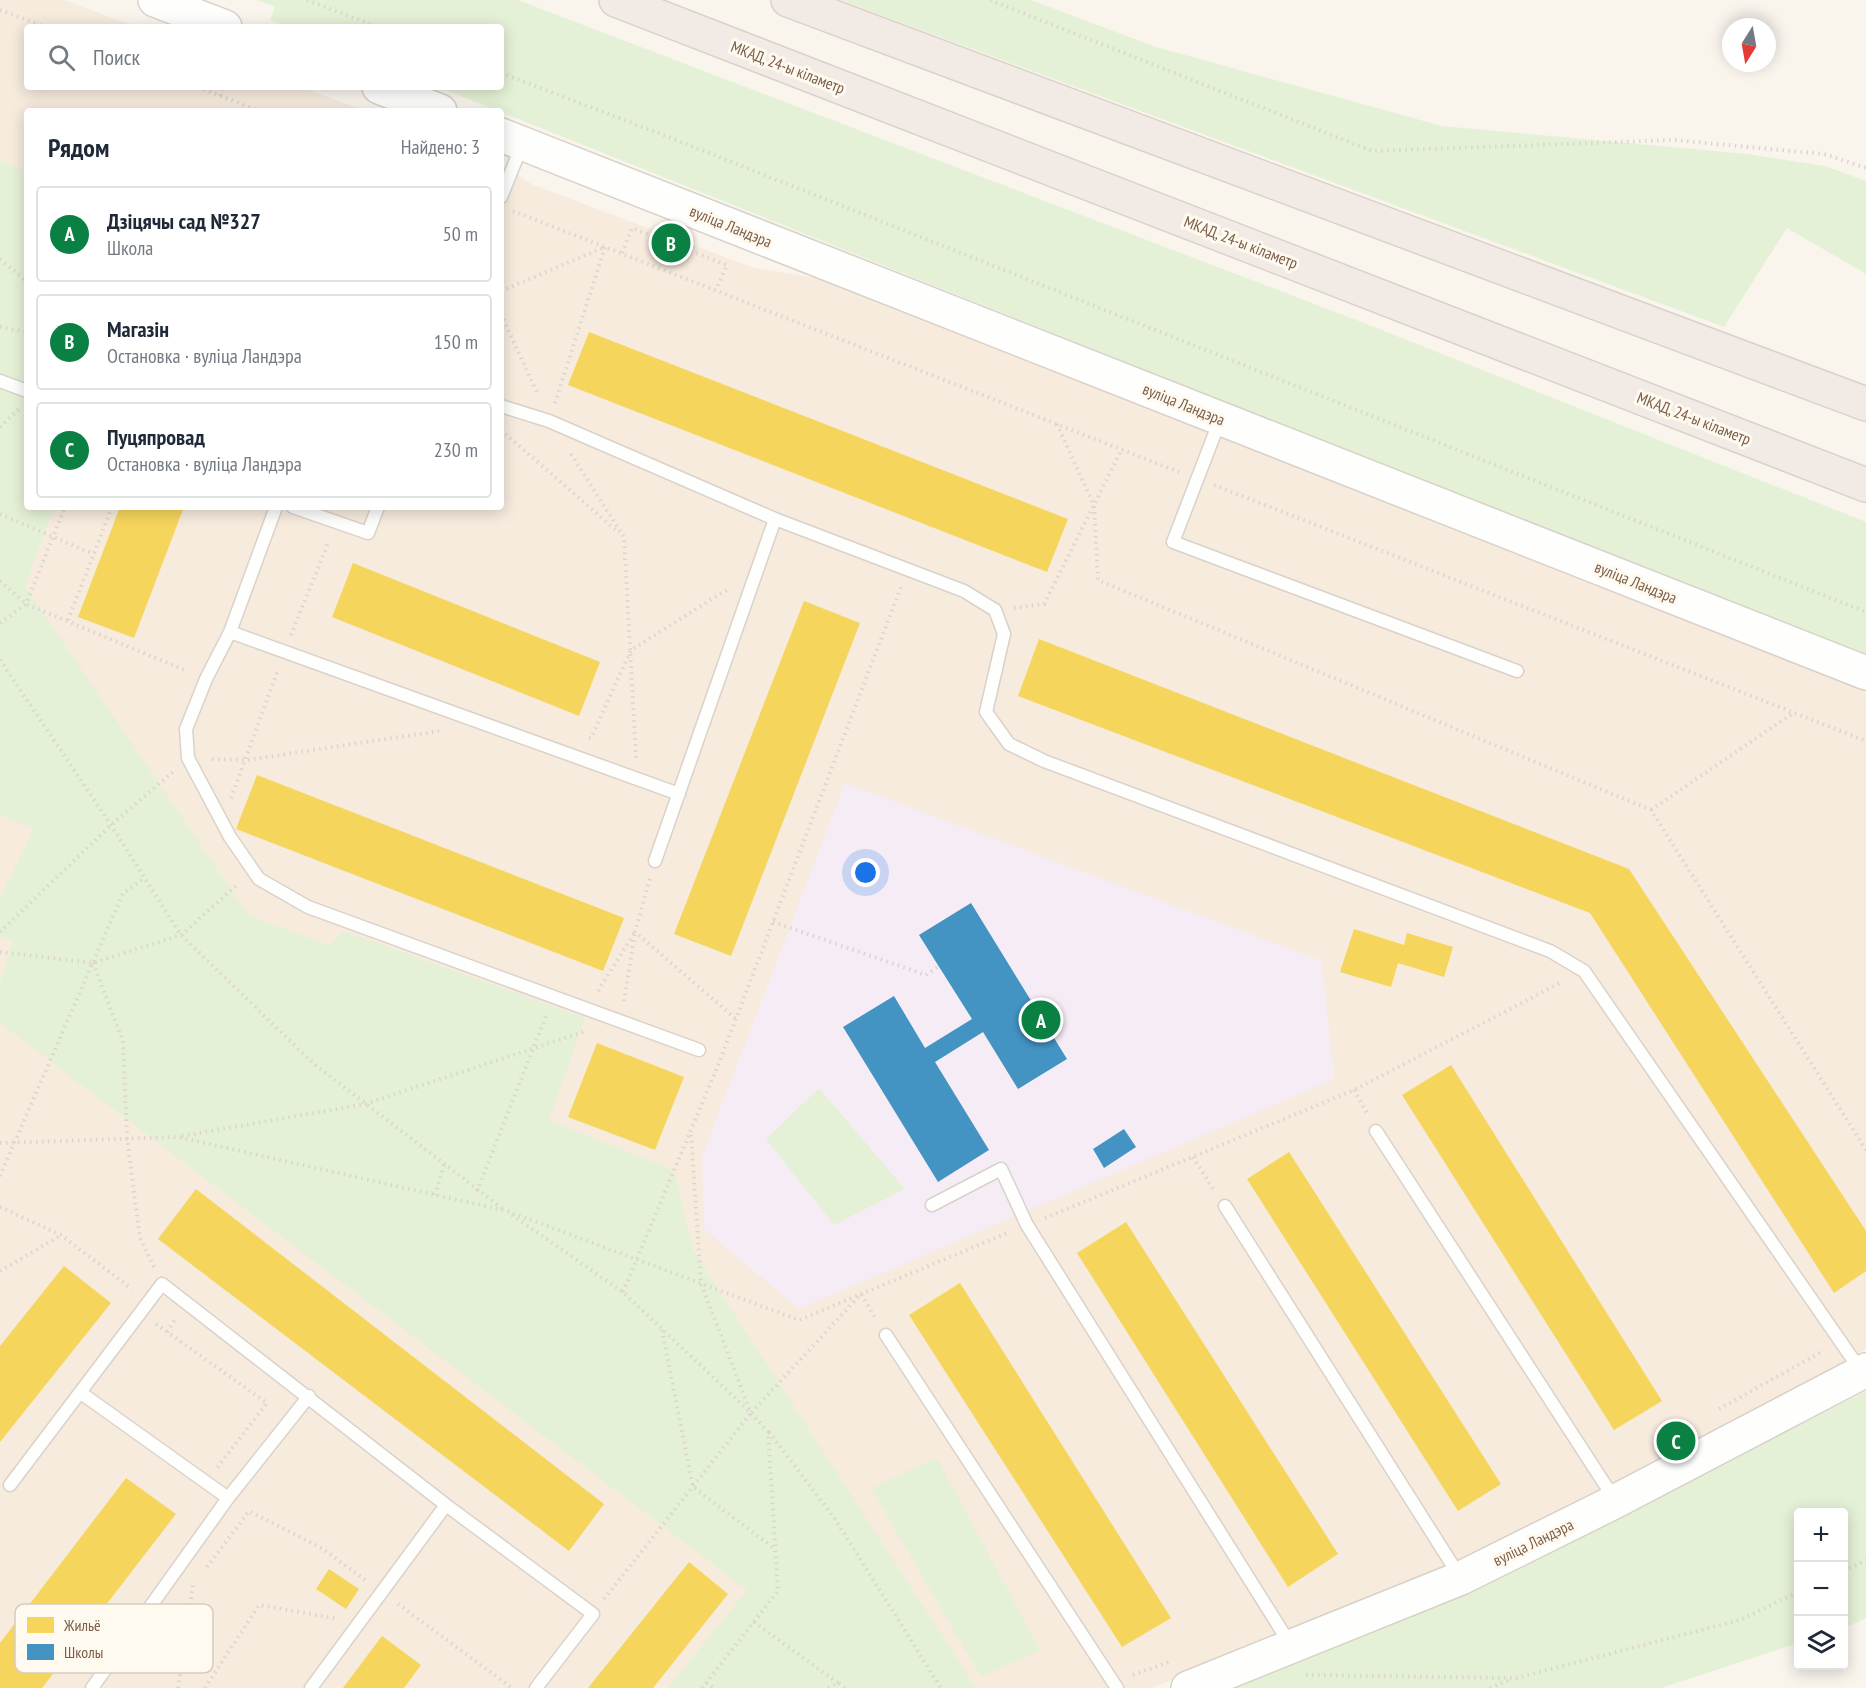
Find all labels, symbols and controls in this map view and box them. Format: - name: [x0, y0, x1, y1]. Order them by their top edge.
- north arrow: [1722, 18, 1776, 72]
- search box: [24, 24, 504, 90]
- street label: МКАД, 24-ы кіламетр: [728, 36, 848, 98]
- icon: search: [45, 41, 78, 74]
- text: Поиск: [93, 43, 140, 71]
- text: Рядом: [48, 131, 109, 164]
- text: Найдено: 3: [401, 134, 480, 160]
- street label: вуліца Ландэра: [687, 200, 775, 252]
- text: Дзіцячы сад №327: [107, 207, 261, 235]
- street label: МКАД, 24-ы кіламетр: [1181, 211, 1301, 273]
- pin: B: [652, 220, 690, 266]
- text: A: [64, 221, 75, 247]
- text: 50 m: [443, 221, 478, 247]
- text: Школа: [107, 235, 153, 261]
- text: Магазін: [107, 315, 169, 343]
- text: B: [65, 329, 74, 355]
- text: 150 m: [434, 329, 478, 355]
- text: Остановка · вуліца Ландэра: [107, 343, 302, 369]
- street label: вуліца Ландэра: [1140, 378, 1228, 430]
- street label: МКАД, 24-ы кіламетр: [1634, 387, 1754, 449]
- text: Пуцяпровад: [107, 423, 205, 451]
- text: C: [65, 437, 74, 463]
- text: 230 m: [434, 437, 478, 463]
- text: Остановка · вуліца Ландэра: [107, 451, 302, 477]
- street label: вуліца Ландэра: [1592, 556, 1680, 608]
- your location: [851, 858, 880, 887]
- pin: A: [1022, 998, 1060, 1042]
- pin: C: [1656, 1418, 1696, 1464]
- map controls: [1794, 1508, 1848, 1670]
- button: +: [1794, 1508, 1848, 1562]
- street label: вуліца Ландэра: [1490, 1514, 1576, 1570]
- button: −: [1794, 1562, 1848, 1616]
- legend: [15, 1604, 213, 1673]
- text: Жильё: [63, 1615, 101, 1635]
- button: layers: [1794, 1616, 1848, 1670]
- text: Школы: [64, 1642, 103, 1662]

